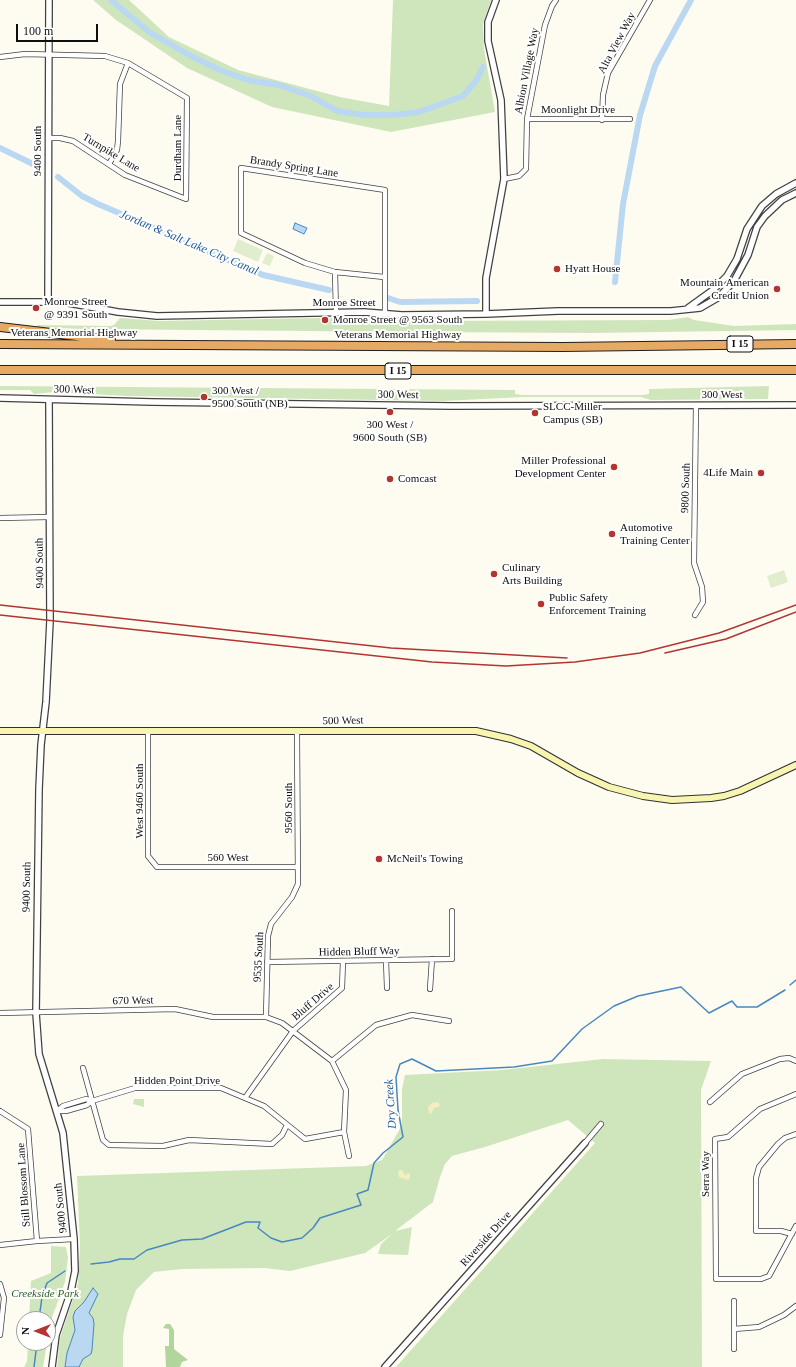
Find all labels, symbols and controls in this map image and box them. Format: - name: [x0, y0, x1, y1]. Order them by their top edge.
- street label: Alta View Way: [595, 10, 639, 76]
- scale bar: [18, 16, 100, 42]
- text: 100 m: [23, 24, 53, 38]
- street label: Albion Village Way: [512, 27, 542, 115]
- street label: Moonlight Drive: [541, 103, 615, 117]
- street label: Durdham Lane: [171, 115, 185, 181]
- street label: 9400 South: [31, 126, 45, 176]
- street label: Turnpike Lane: [80, 131, 142, 175]
- street label: Brandy Spring Lane: [249, 154, 339, 180]
- water label: Jordan & Salt Lake City Canal: [118, 207, 260, 279]
- place label: Hyatt House: [565, 262, 620, 276]
- marker: Hyatt House: [552, 264, 562, 274]
- place label: Mountain American Credit Union: [680, 276, 769, 302]
- marker: Mountain American Credit Union: [772, 284, 782, 294]
- place label: Monroe Street @ 9391 South: [44, 295, 107, 321]
- street label: Monroe Street: [312, 296, 376, 310]
- marker: Monroe Street @ 9391 South: [31, 303, 41, 313]
- place label: Monroe Street @ 9563 South: [333, 313, 462, 327]
- marker: Monroe Street @ 9563 South: [320, 315, 330, 325]
- street label: Veterans Memorial Highway: [10, 326, 138, 340]
- street label: Veterans Memorial Highway: [334, 328, 462, 342]
- road number: I 15: [727, 336, 753, 352]
- road number: I 15: [385, 363, 411, 379]
- street label: 300 West: [53, 383, 95, 397]
- place label: 300 West / 9500 South (NB): [212, 384, 288, 410]
- street label: 300 West: [377, 388, 419, 402]
- street label: 300 West: [702, 388, 742, 402]
- marker: 300 West / 9500 South (NB): [199, 392, 209, 402]
- place label: SLCC-Miller Campus (SB): [543, 400, 603, 426]
- marker: 300 West / 9600 South (SB): [385, 407, 395, 417]
- marker: SLCC-Miller Campus (SB): [530, 408, 540, 418]
- place label: 300 West / 9600 South (SB): [353, 418, 427, 444]
- place label: Miller Professional Development Center: [515, 454, 606, 480]
- marker: Miller Professional Development Center: [609, 462, 619, 472]
- street label: 9800 South: [679, 463, 693, 513]
- place label: 4Life Main: [703, 466, 753, 480]
- marker: 4Life Main: [756, 468, 766, 478]
- place label: Comcast: [398, 472, 436, 486]
- marker: Comcast: [385, 474, 395, 484]
- place label: Automotive Training Center: [620, 521, 690, 547]
- marker: Automotive Training Center: [607, 529, 617, 539]
- street label: 9400 South: [33, 538, 47, 588]
- place label: Culinary Arts Building: [502, 561, 562, 587]
- marker: Culinary Arts Building: [489, 569, 499, 579]
- place label: Public Safety Enforcement Training: [549, 591, 646, 617]
- marker: Public Safety Enforcement Training: [536, 599, 546, 609]
- street label: 500 West: [322, 714, 364, 728]
- street label: West 9460 South: [133, 764, 147, 838]
- street label: 9560 South: [282, 783, 296, 833]
- street label: 560 West: [208, 851, 248, 865]
- place label: McNeil's Towing: [387, 852, 463, 866]
- marker: McNeil's Towing: [374, 854, 384, 864]
- street label: 9400 South: [20, 862, 34, 912]
- street label: 9535 South: [251, 931, 267, 983]
- street label: Hidden Bluff Way: [318, 945, 400, 959]
- street label: Bluff Drive: [289, 980, 337, 1024]
- street label: 670 West: [112, 994, 154, 1008]
- street label: Hidden Point Drive: [134, 1074, 220, 1088]
- water label: Dry Creek: [382, 1079, 400, 1129]
- street label: Still Blossom Lane: [14, 1142, 34, 1228]
- street label: Serra Way: [699, 1151, 713, 1197]
- street label: 9400 South: [52, 1182, 70, 1234]
- street label: Riverside Drive: [458, 1209, 514, 1269]
- park label: Creekside Park: [11, 1287, 79, 1301]
- north arrow: [16, 1311, 56, 1351]
- text: N: [19, 1327, 31, 1335]

